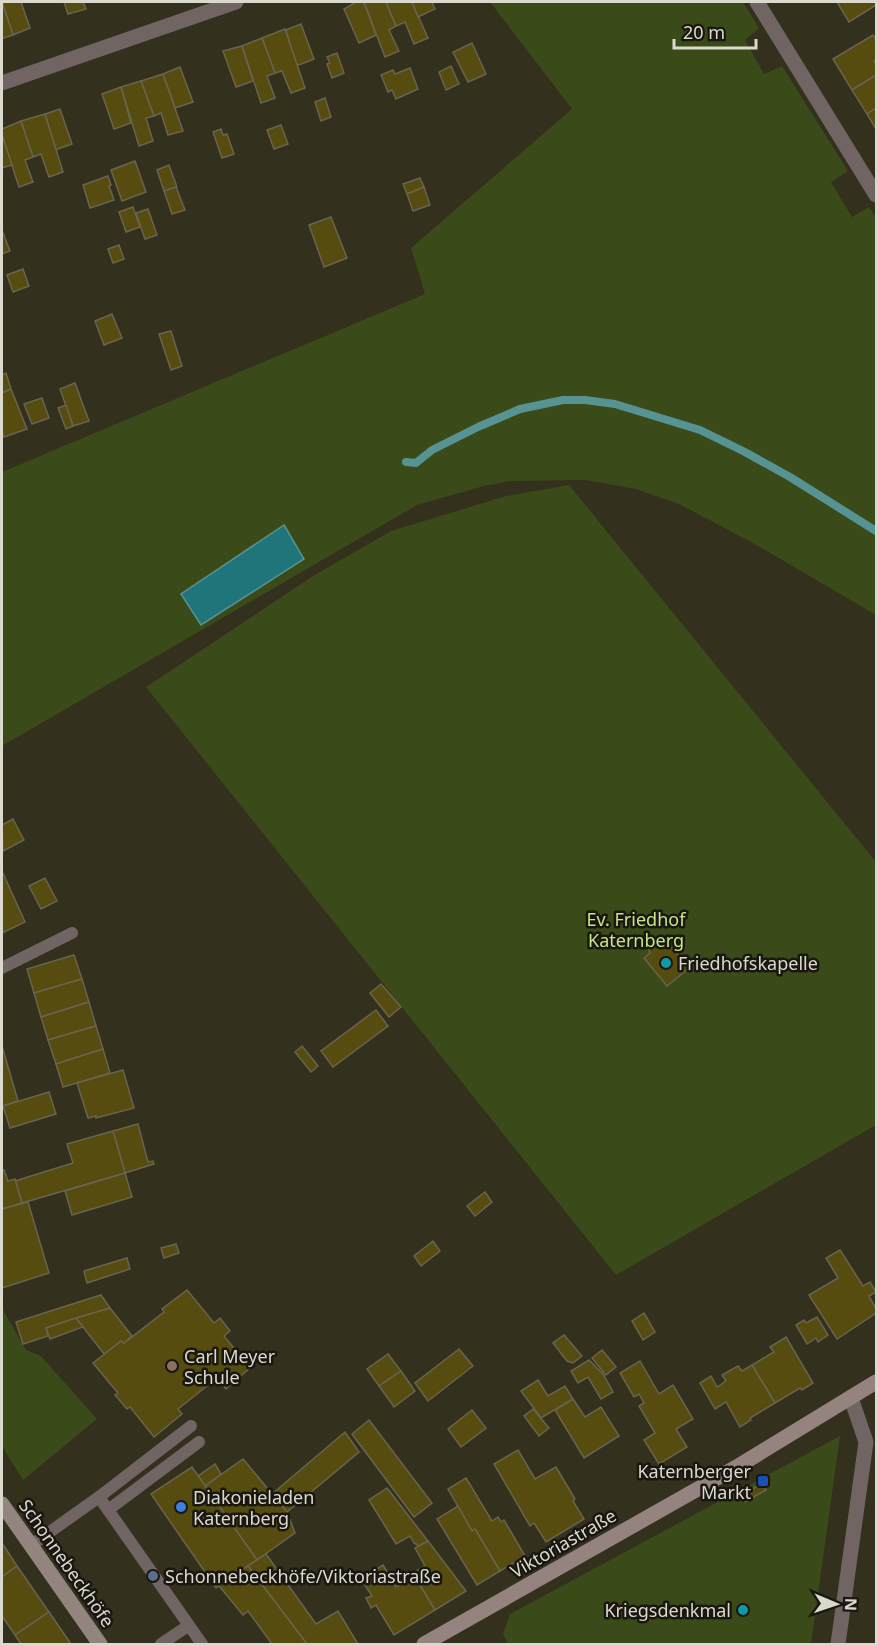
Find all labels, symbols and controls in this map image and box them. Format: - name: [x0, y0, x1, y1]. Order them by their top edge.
- scale bar: [674, 12, 756, 50]
- text: 20 m: [683, 20, 725, 44]
- park label: Ev. Friedhof Katernberg: [587, 907, 686, 952]
- place label: Friedhofskapelle: [678, 951, 818, 975]
- marker: Friedhofskapelle: [659, 956, 673, 970]
- place label: Carl Meyer Schule: [184, 1344, 276, 1389]
- marker: Carl Meyer Schule: [165, 1359, 179, 1373]
- place label: Katernberger Markt: [637, 1459, 752, 1504]
- marker: Katernberger Markt: [756, 1474, 770, 1488]
- place label: Diakonieladen Katernberg: [193, 1485, 314, 1530]
- street label: Schonnebeckhöfe: [14, 1494, 120, 1632]
- marker: Diakonieladen Katernberg: [174, 1500, 188, 1514]
- street label: Viktoriastraße: [506, 1503, 620, 1583]
- place label: Schonnebeckhöfe/Viktoriastraße: [165, 1564, 441, 1588]
- marker: Schonnebeckhöfe/Viktoriastraße: [146, 1569, 160, 1583]
- north arrow: [806, 1574, 866, 1634]
- place label: Kriegsdenkmal: [604, 1598, 731, 1622]
- text: N: [840, 1598, 862, 1611]
- marker: Kriegsdenkmal: [736, 1603, 750, 1617]

